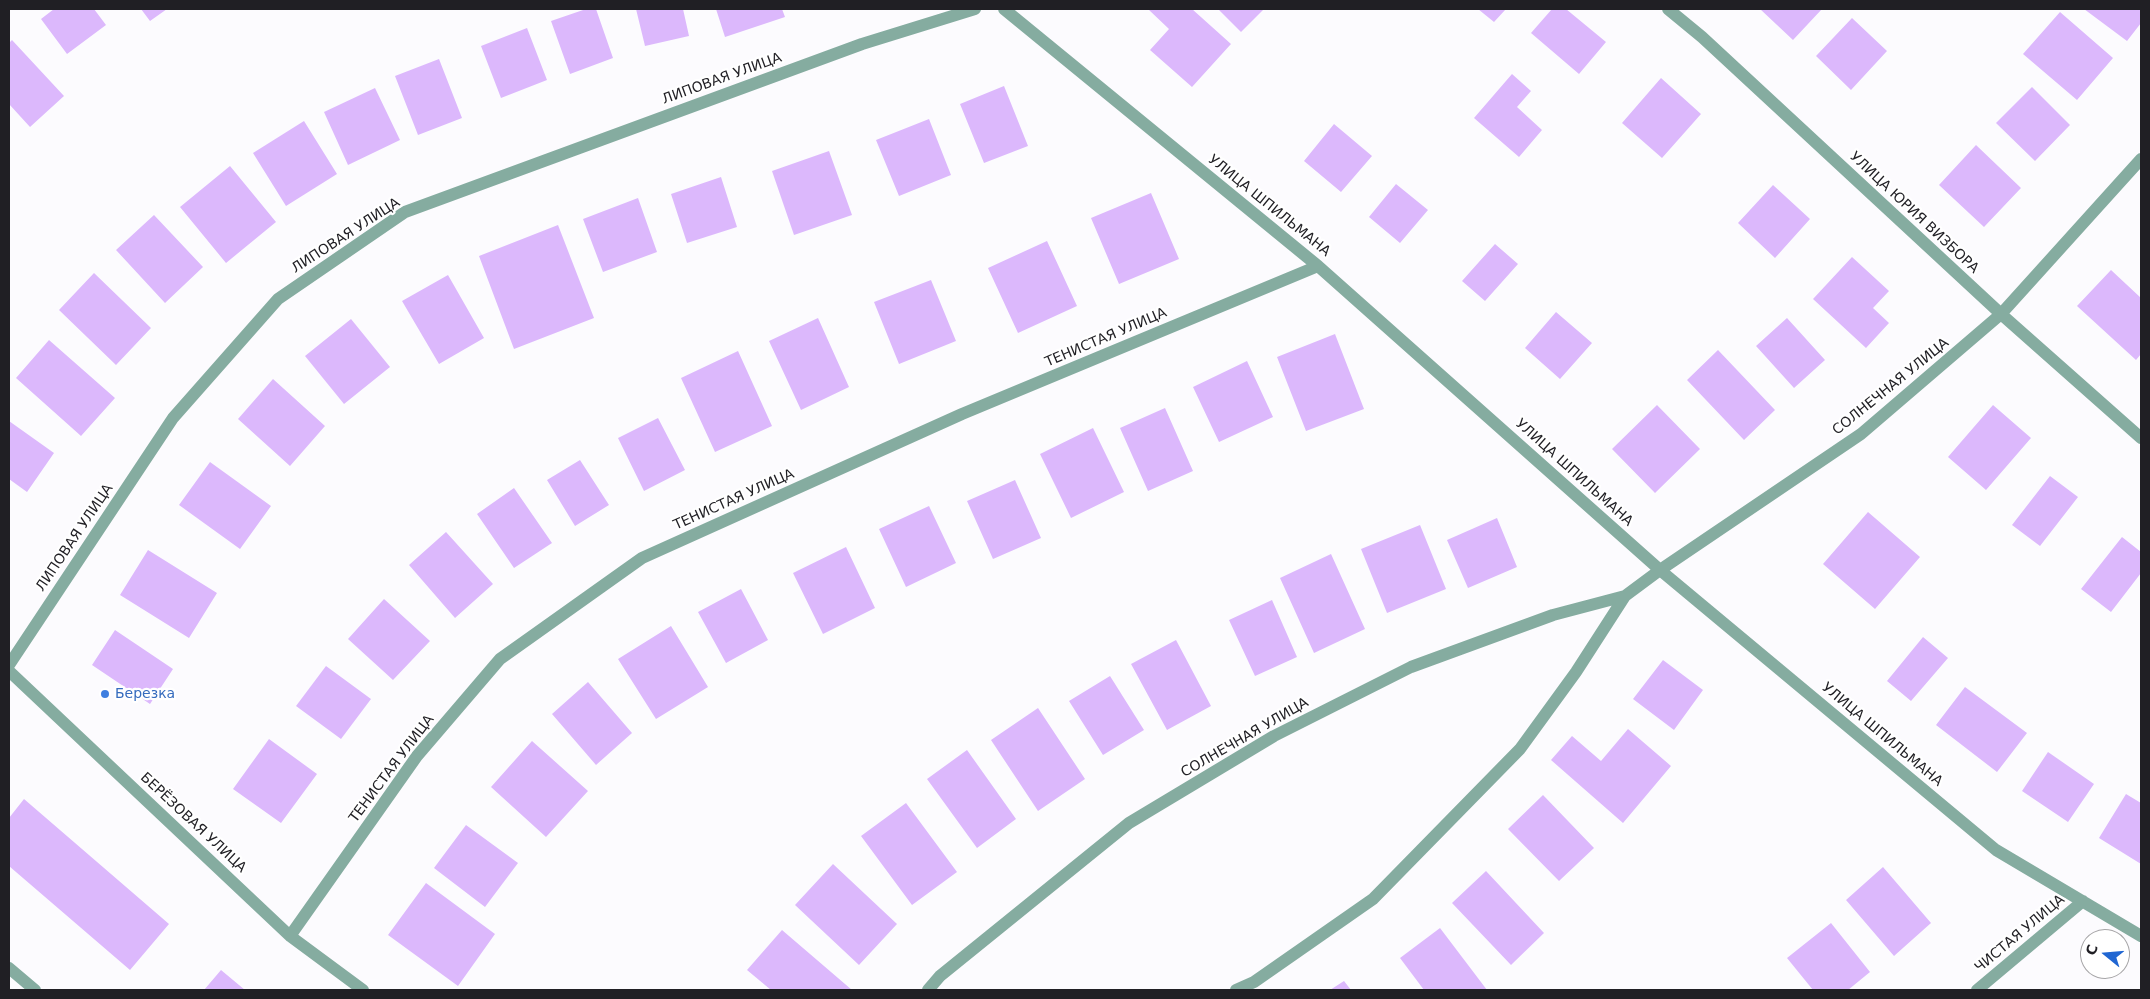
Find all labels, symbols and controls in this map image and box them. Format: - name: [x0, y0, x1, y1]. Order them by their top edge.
- street label: ЛИПОВАЯ УЛИЦА: [660, 50, 784, 108]
- street label: УЛИЦА ЮРИЯ ВИЗБОРА: [1846, 149, 1982, 277]
- street label: УЛИЦА ШПИЛЬМАНА: [1205, 152, 1333, 260]
- street label: ЛИПОВАЯ УЛИЦА: [289, 195, 403, 277]
- street label: ТЕНИСТАЯ УЛИЦА: [1043, 305, 1169, 371]
- street label: СОЛНЕЧНАЯ УЛИЦА: [1830, 335, 1952, 439]
- street label: УЛИЦА ШПИЛЬМАНА: [1512, 416, 1636, 530]
- street label: ТЕНИСТАЯ УЛИЦА: [671, 466, 797, 534]
- street label: ЛИПОВАЯ УЛИЦА: [33, 481, 117, 595]
- street label: УЛИЦА ШПИЛЬМАНА: [1818, 680, 1946, 790]
- place label: Березка: [115, 686, 175, 702]
- marker: Березка: [99, 688, 111, 700]
- street label: СОЛНЕЧНАЯ УЛИЦА: [1178, 695, 1312, 781]
- street label: ТЕНИСТАЯ УЛИЦА: [346, 712, 438, 826]
- street label: БЕРЁЗОВАЯ УЛИЦА: [136, 769, 250, 877]
- street label: ЧИСТАЯ УЛИЦА: [1972, 892, 2068, 976]
- north arrow: [2080, 929, 2130, 979]
- text: С: [2082, 943, 2101, 957]

